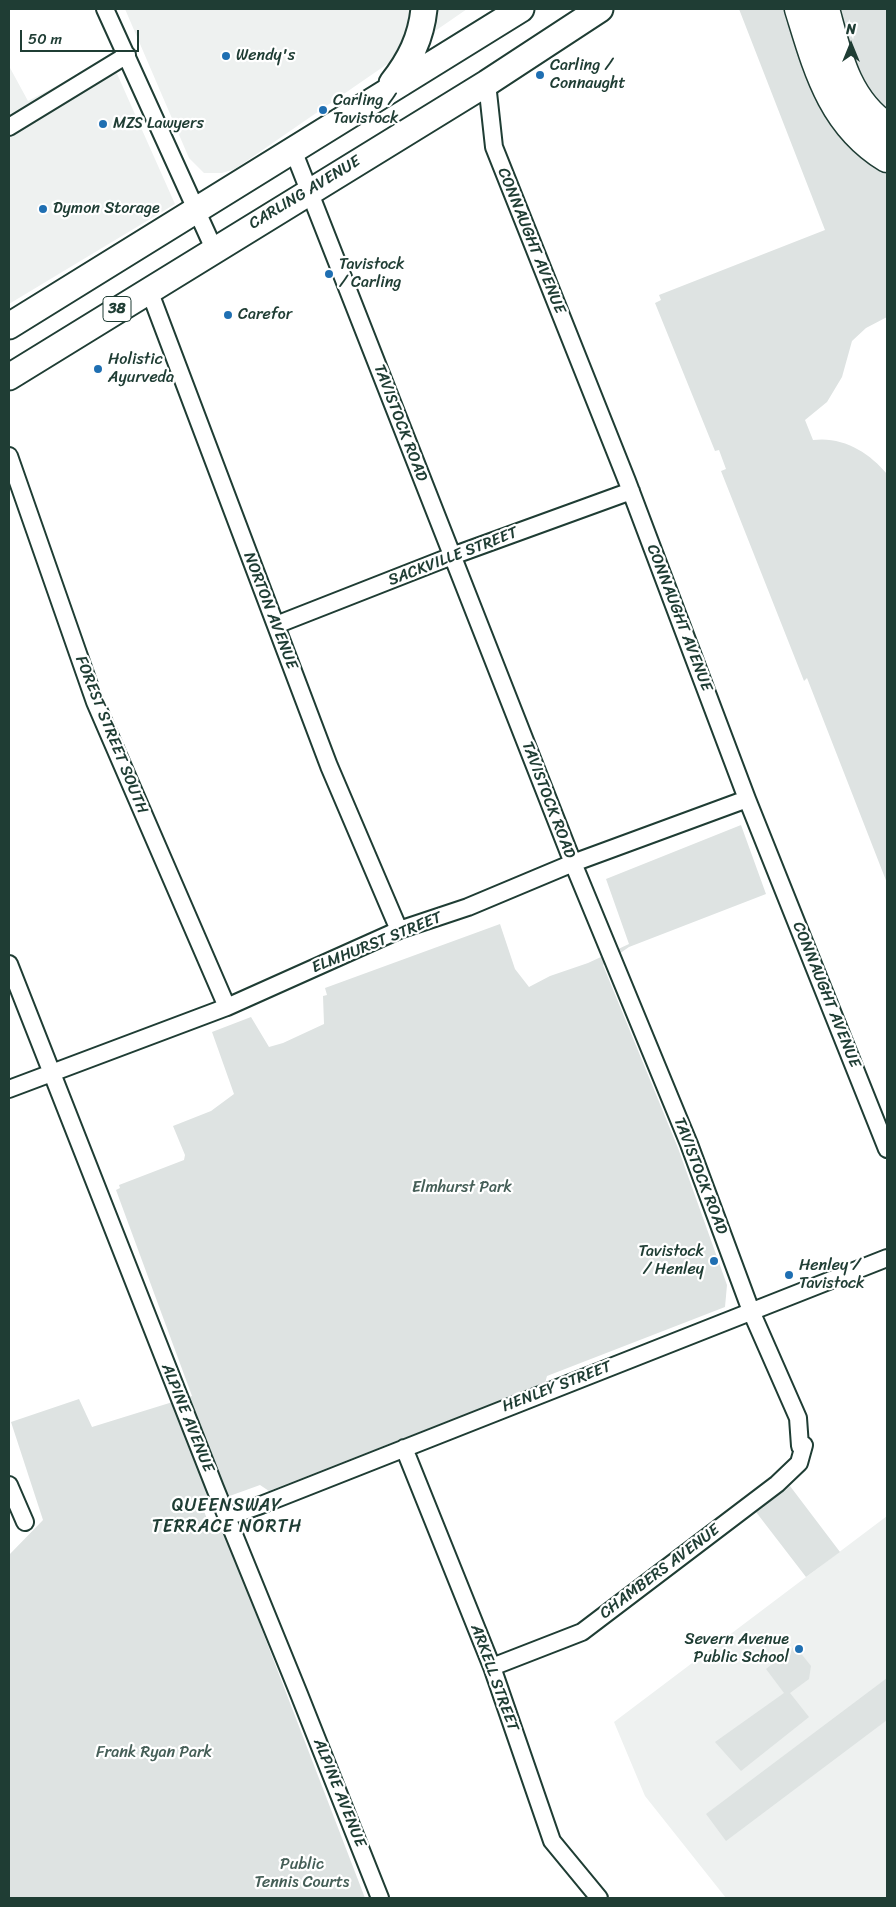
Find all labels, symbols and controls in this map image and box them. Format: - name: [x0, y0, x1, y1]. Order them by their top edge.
- text: N: [846, 17, 856, 42]
- scale bar: [22, 20, 141, 52]
- north arrow: [826, 20, 876, 70]
- text: 50 m: [28, 26, 62, 52]
- place label: Wendy's: [236, 46, 295, 66]
- marker: Wendy's: [220, 50, 232, 62]
- place label: Carling / Connaught: [550, 56, 625, 94]
- marker: Carling / Connaught: [534, 69, 546, 81]
- place label: Carling / Tavistock: [333, 91, 399, 129]
- marker: Carling / Tavistock: [317, 104, 329, 116]
- place label: MZS Lawyers: [113, 114, 204, 134]
- marker: MZS Lawyers: [97, 118, 109, 130]
- street label: CARLING AVENUE: [246, 152, 364, 234]
- street label: CONNAUGHT AVENUE: [493, 165, 569, 317]
- place label: Dymon Storage: [53, 199, 160, 219]
- marker: Dymon Storage: [37, 203, 49, 215]
- place label: Tavistock / Carling: [339, 255, 405, 293]
- marker: Tavistock / Carling: [323, 268, 335, 280]
- road number: 38: [103, 296, 131, 322]
- place label: Carefor: [238, 305, 292, 325]
- marker: Carefor: [222, 309, 234, 321]
- place label: Holistic Ayurveda: [108, 350, 174, 388]
- street label: TAVISTOCK ROAD: [369, 362, 431, 484]
- marker: Holistic Ayurveda: [92, 363, 104, 375]
- street label: SACKVILLE STREET: [386, 523, 520, 591]
- street label: CONNAUGHT AVENUE: [642, 542, 716, 694]
- street label: NORTON AVENUE: [239, 550, 301, 672]
- street label: FOREST STREET SOUTH: [70, 653, 152, 817]
- street label: TAVISTOCK ROAD: [517, 739, 579, 861]
- street label: ELMHURST STREET: [309, 908, 445, 978]
- street label: CONNAUGHT AVENUE: [788, 919, 864, 1071]
- street label: TAVISTOCK ROAD: [669, 1115, 731, 1237]
- park label: Elmhurst Park: [412, 1178, 512, 1198]
- place label: Tavistock / Henley: [638, 1242, 704, 1280]
- marker: Tavistock / Henley: [708, 1255, 720, 1267]
- place label: Henley / Tavistock: [799, 1256, 865, 1294]
- marker: Henley / Tavistock: [783, 1269, 795, 1281]
- street label: HENLEY STREET: [500, 1357, 614, 1417]
- street label: ALPINE AVENUE: [156, 1361, 218, 1475]
- district label: QUEENSWAY TERRACE NORTH: [151, 1495, 303, 1538]
- street label: CHAMBERS AVENUE: [596, 1521, 724, 1623]
- street label: ARKELL STREET: [466, 1622, 522, 1734]
- place label: Severn Avenue Public School: [685, 1630, 789, 1668]
- marker: Severn Avenue Public School: [793, 1643, 805, 1655]
- street label: ALPINE AVENUE: [308, 1736, 370, 1850]
- park label: Frank Ryan Park: [96, 1743, 212, 1763]
- park label: Public Tennis Courts: [255, 1855, 349, 1893]

